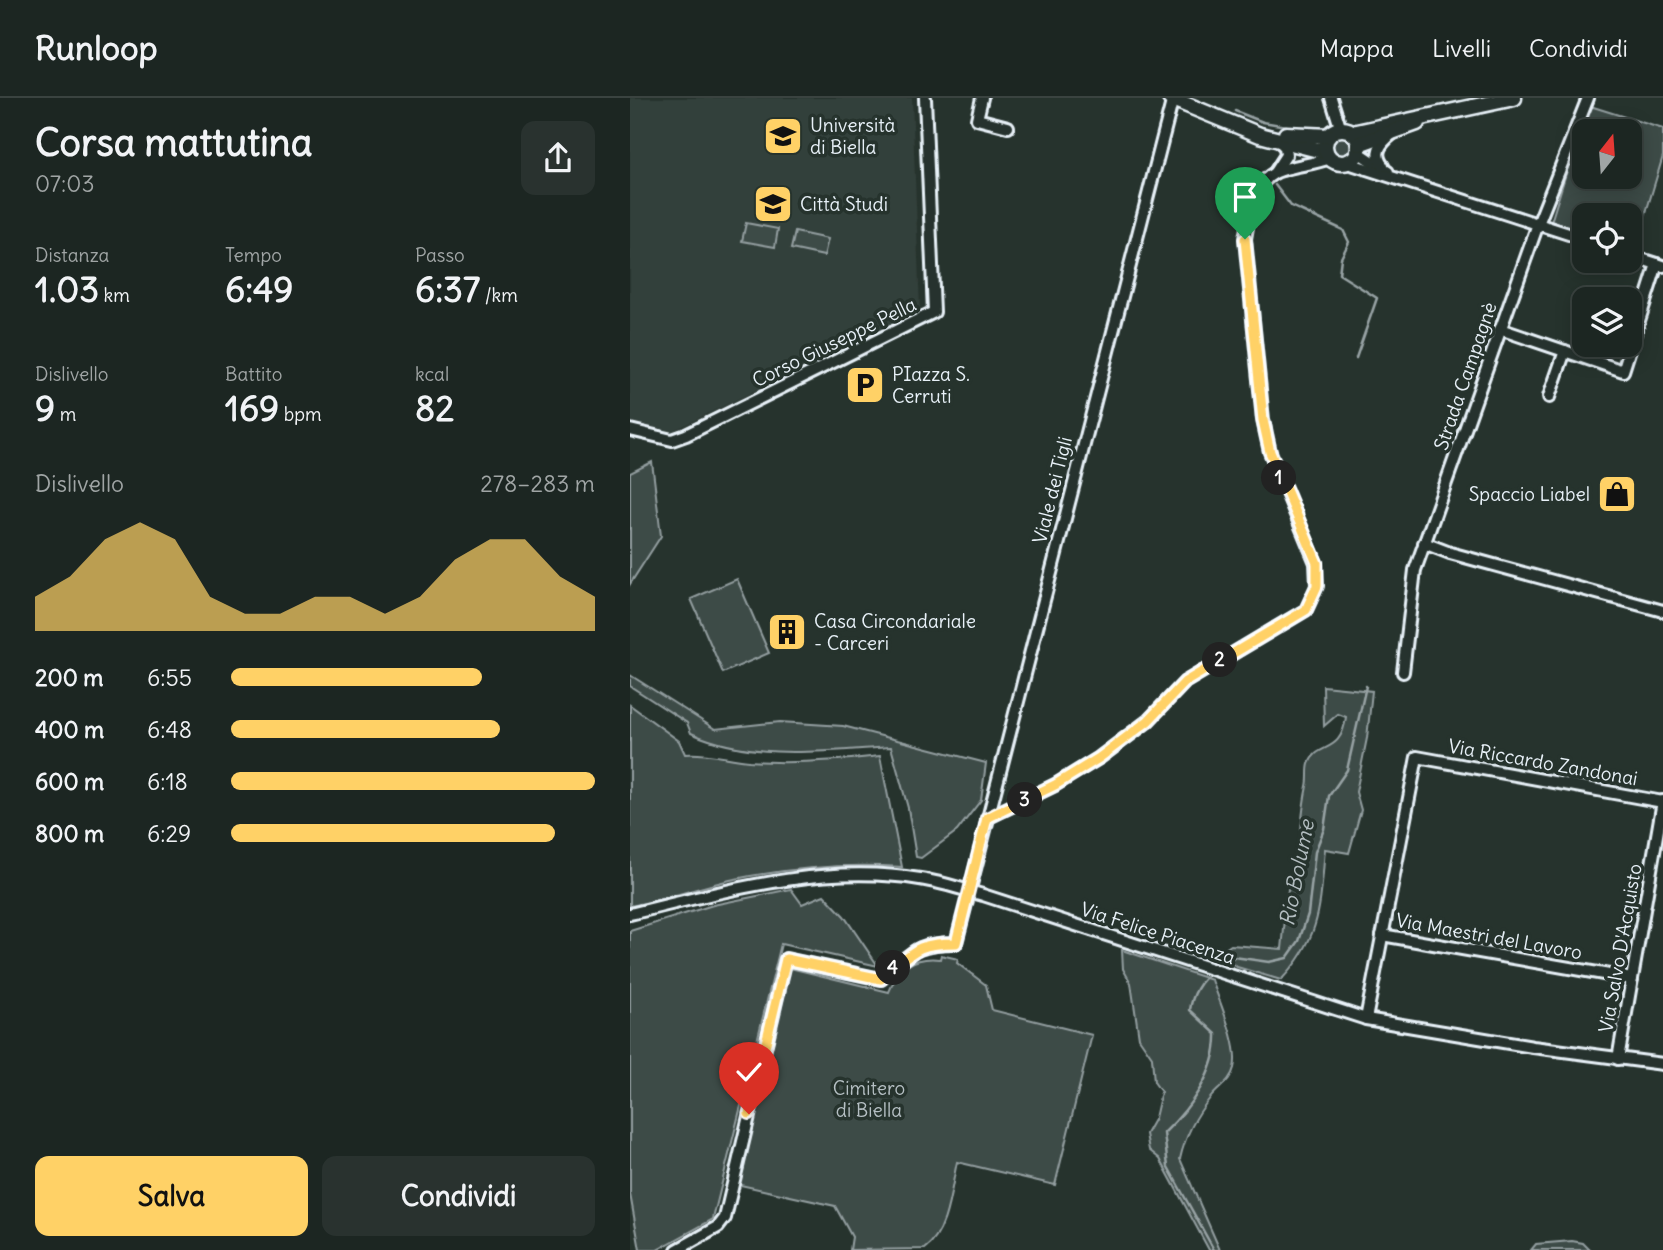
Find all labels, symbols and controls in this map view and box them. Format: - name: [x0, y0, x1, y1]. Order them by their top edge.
- text: Runloop: [35, 27, 157, 69]
- text: Mappa: [1320, 33, 1394, 63]
- text: Livelli: [1432, 33, 1491, 63]
- text: Condividi: [1529, 33, 1628, 63]
- place label: Università di Biella: [810, 113, 896, 159]
- school or university icon: Università di Biella: [762, 115, 804, 157]
- text: Corsa mattutina: [35, 119, 312, 166]
- north arrow: [1572, 119, 1642, 189]
- map controls: [1572, 119, 1642, 357]
- button: share: [521, 121, 595, 195]
- pin: [1215, 167, 1275, 239]
- text: 07:03: [35, 169, 94, 198]
- icon: arrive: [1226, 178, 1264, 216]
- school or university icon: Città Studi: [752, 183, 794, 225]
- place label: Città Studi: [800, 192, 888, 216]
- button: locate: [1572, 203, 1642, 273]
- text: Distanza: [35, 243, 109, 267]
- text: Tempo: [225, 243, 282, 267]
- text: Passo: [415, 243, 465, 267]
- text: 1.03: [35, 267, 99, 311]
- text: 6:49: [225, 267, 293, 311]
- text: 6:37: [415, 267, 480, 311]
- text: km: [99, 283, 130, 307]
- text: /km: [480, 283, 518, 307]
- button: layers: [1572, 287, 1642, 357]
- street label: Corso Giuseppe Pella: [748, 292, 920, 392]
- street label: Strada Campagnè: [1428, 299, 1502, 453]
- text: Dislivello: [35, 362, 109, 386]
- text: Battito: [225, 362, 282, 386]
- text: kcal: [415, 362, 449, 386]
- place label: PIazza S. Cerruti: [892, 362, 970, 408]
- parking icon: PIazza S. Cerruti: [844, 364, 886, 406]
- text: 9: [35, 386, 55, 430]
- text: 169: [225, 386, 279, 430]
- text: 82: [415, 386, 454, 430]
- text: m: [55, 402, 76, 426]
- text: bpm: [279, 402, 322, 426]
- street label: Viale dei Tigli: [1027, 434, 1077, 546]
- pin: 1: [1262, 460, 1296, 496]
- text: 1: [1275, 465, 1282, 489]
- text: Dislivello: [35, 469, 124, 498]
- text: 278–283 m: [480, 469, 595, 498]
- shop icon: Spaccio Liabel: [1596, 473, 1638, 515]
- place label: Spaccio Liabel: [1469, 482, 1590, 506]
- place label: Casa Circondariale - Carceri: [814, 609, 976, 655]
- building icon: Casa Circondariale - Carceri: [766, 611, 808, 653]
- pin: 2: [1202, 642, 1238, 678]
- text: 2: [1214, 647, 1225, 671]
- text: 200 m: [35, 663, 104, 692]
- text: 6:55: [147, 663, 192, 692]
- text: 400 m: [35, 715, 104, 744]
- text: 6:48: [147, 715, 192, 744]
- street label: Via Riccardo Zandonai: [1446, 734, 1640, 790]
- text: 600 m: [35, 767, 104, 796]
- text: 6:18: [147, 767, 188, 796]
- pin: 3: [1008, 782, 1042, 818]
- text: 3: [1019, 787, 1030, 811]
- water label: Rio Bolume: [1273, 816, 1320, 928]
- text: 800 m: [35, 819, 104, 848]
- text: 6:29: [147, 819, 191, 848]
- street label: Via Salvo D'Acquisto: [1593, 862, 1647, 1034]
- street label: Via Felice Piacenza: [1078, 897, 1238, 969]
- street label: Via Maestri del Lavoro: [1394, 908, 1584, 964]
- pin: 4: [876, 950, 910, 986]
- text: 4: [887, 955, 898, 979]
- pin: [719, 1042, 779, 1114]
- icon: check: [730, 1053, 768, 1091]
- park label: Cimitero di Biella: [833, 1076, 905, 1122]
- button: Salva: [35, 1156, 308, 1236]
- button: Condividi: [322, 1156, 595, 1236]

